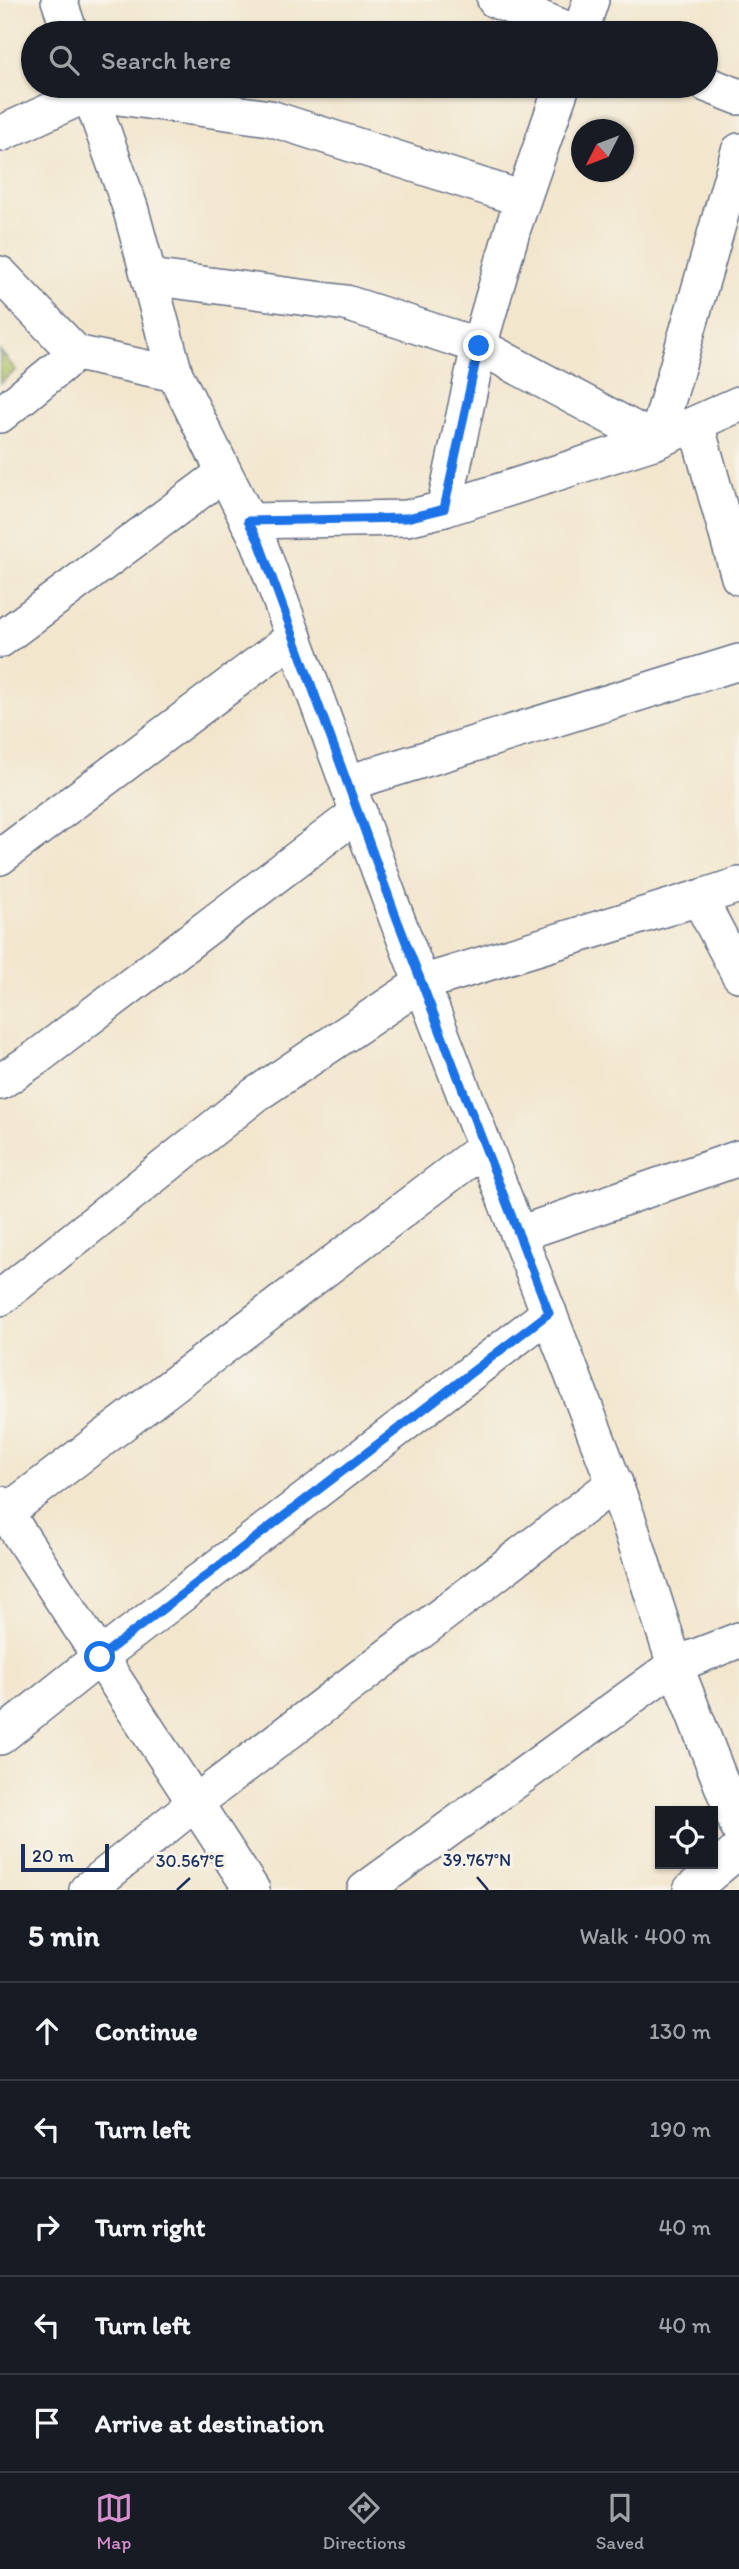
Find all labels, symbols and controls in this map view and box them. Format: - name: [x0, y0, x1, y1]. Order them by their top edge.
- search box: [21, 21, 718, 98]
- icon: search: [45, 41, 83, 79]
- text: Search here: [101, 44, 231, 76]
- north arrow: [571, 119, 634, 182]
- route end: [463, 330, 494, 361]
- route start: [84, 1641, 115, 1672]
- map controls: [655, 1806, 718, 1869]
- button: locate: [655, 1806, 718, 1869]
- scale bar: [21, 1841, 108, 1873]
- text: 20 m: [32, 1844, 74, 1867]
- text: 39.767°N: [443, 1849, 511, 1871]
- text: 30.567°E: [156, 1850, 224, 1872]
- text: 5 min: [28, 1917, 99, 1954]
- text: Walk · 400 m: [579, 1922, 711, 1950]
- icon: ahead: [28, 2012, 66, 2050]
- text: Continue: [95, 2015, 198, 2047]
- text: 130 m: [649, 2017, 711, 2045]
- icon: left: [28, 2110, 66, 2148]
- text: Turn left: [95, 2113, 191, 2145]
- text: 190 m: [650, 2115, 711, 2143]
- icon: right: [28, 2208, 66, 2246]
- text: Turn right: [95, 2211, 206, 2243]
- text: 40 m: [658, 2213, 711, 2241]
- icon: left: [28, 2306, 66, 2344]
- text: Turn left: [95, 2309, 191, 2341]
- text: 40 m: [658, 2311, 711, 2339]
- icon: arrive: [28, 2404, 66, 2442]
- text: Arrive at destination: [95, 2407, 324, 2439]
- tab: Map: [95, 2489, 133, 2554]
- tab: Directions: [322, 2489, 406, 2554]
- tab: Saved: [596, 2489, 644, 2554]

